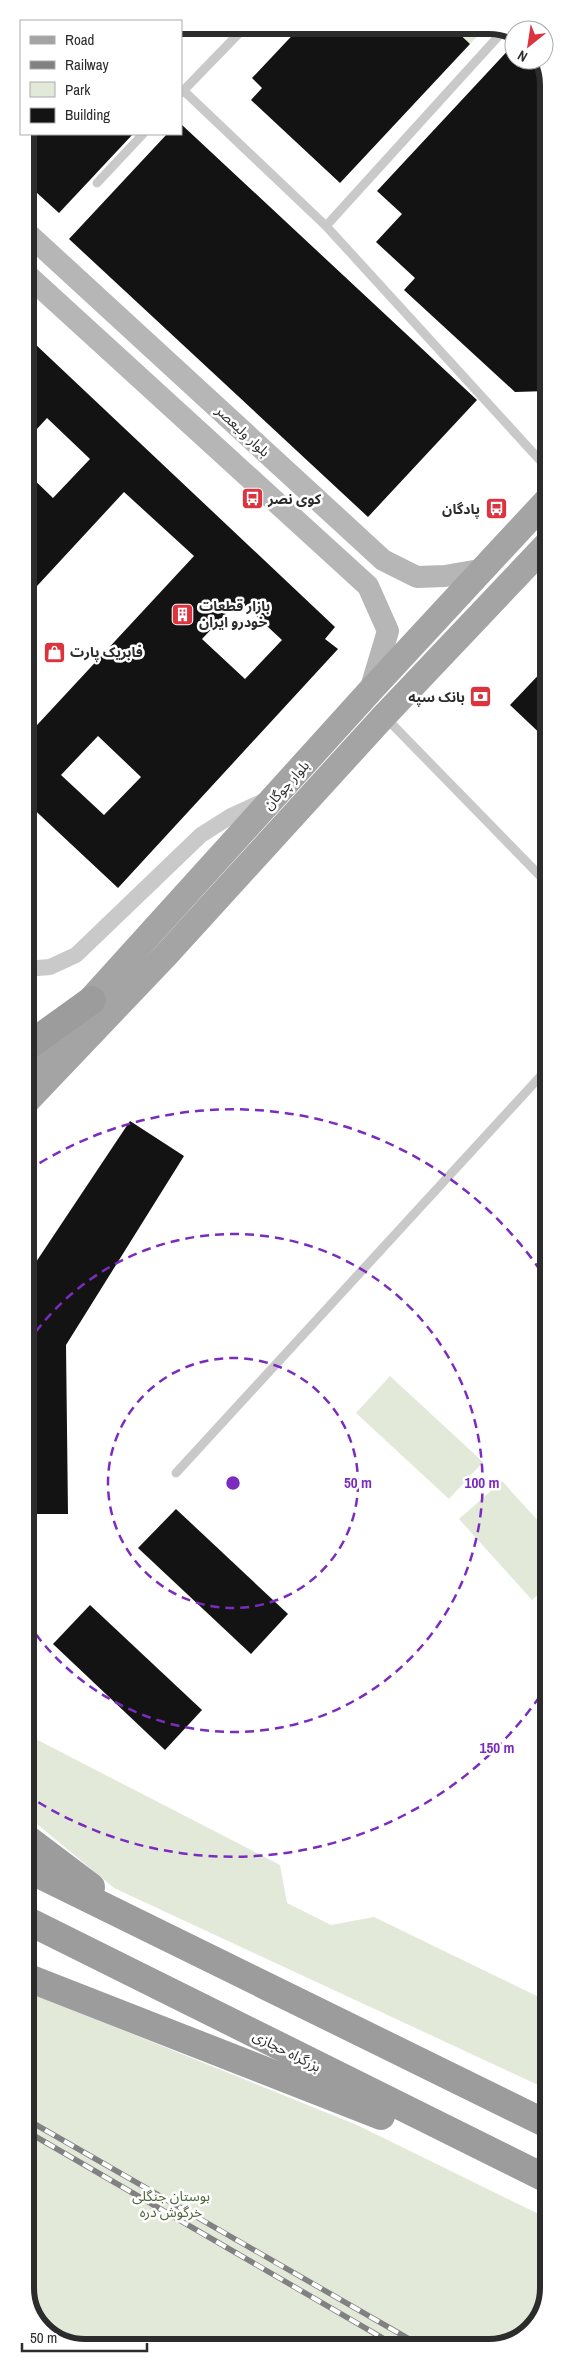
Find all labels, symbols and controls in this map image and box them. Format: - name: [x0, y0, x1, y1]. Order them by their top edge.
- legend: [20, 20, 182, 135]
- north arrow: [504, 20, 554, 70]
- text: Road: [65, 29, 94, 50]
- text: N: [514, 46, 531, 66]
- text: Railway: [65, 54, 110, 75]
- text: Park: [65, 79, 91, 100]
- text: Building: [65, 104, 110, 125]
- street label: بلوار ولیعصر: [211, 401, 274, 461]
- bus stop icon: کوی نصر: [240, 487, 264, 511]
- place label: کوی نصر: [267, 490, 322, 508]
- bus stop icon: پادگان: [484, 497, 508, 521]
- place label: پادگان: [442, 500, 480, 519]
- place label: بازار قطعات خودرو ایران: [199, 597, 270, 631]
- building icon: بازار قطعات خودرو ایران: [171, 602, 195, 626]
- shop icon: فابریک پارت: [42, 640, 66, 664]
- place label: فابریک پارت: [70, 643, 143, 662]
- bank icon: بانک سپه: [469, 685, 493, 709]
- place label: بانک سپه: [408, 688, 465, 707]
- street label: بلوار چوگان: [259, 756, 314, 814]
- text: 50 m: [344, 1472, 372, 1493]
- text: 100 m: [465, 1472, 499, 1493]
- centre of rings: [224, 1474, 242, 1492]
- text: 150 m: [480, 1737, 514, 1758]
- street label: بزرگراه حجازی: [250, 2026, 324, 2076]
- park label: بوستان جنگلی خرگوش دره: [132, 2187, 210, 2221]
- scale bar: [22, 2320, 148, 2352]
- text: 50 m: [30, 2327, 57, 2348]

